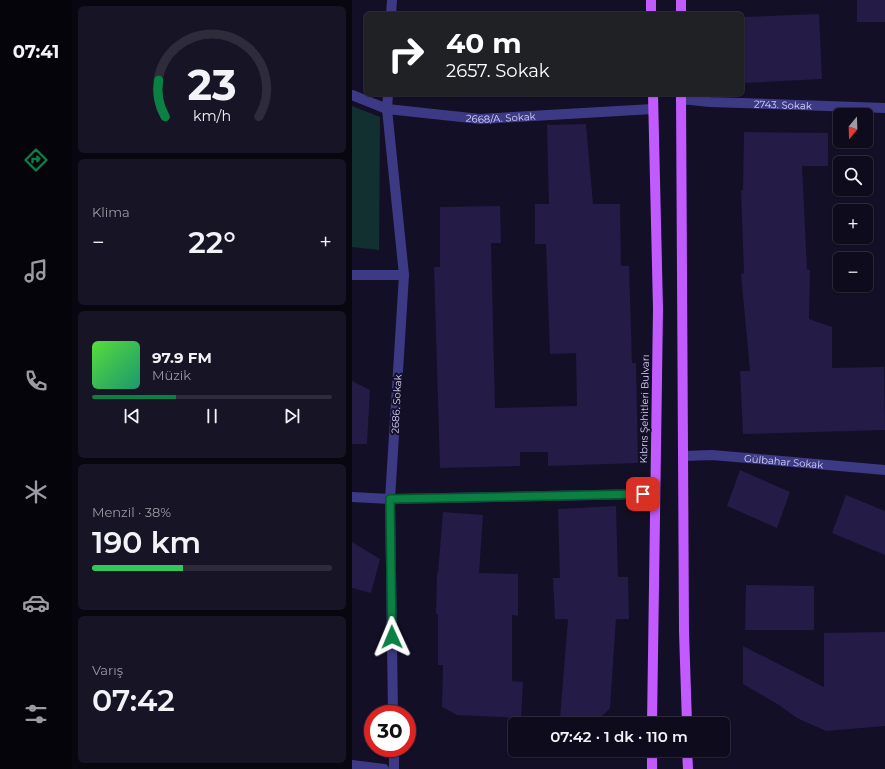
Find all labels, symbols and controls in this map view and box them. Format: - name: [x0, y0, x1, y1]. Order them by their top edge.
- text: 40 m: [446, 26, 522, 60]
- icon: right: [380, 28, 432, 80]
- text: 07:41: [13, 41, 59, 63]
- text: 23: [187, 60, 237, 110]
- text: 2657. Sokak: [446, 60, 550, 82]
- street label: 2743. Sokak: [754, 98, 812, 112]
- text: km/h: [193, 107, 231, 125]
- north arrow: [833, 108, 873, 148]
- map controls: [833, 108, 873, 292]
- street label: 2668/A. Sokak: [465, 110, 536, 126]
- icon: directions: [22, 146, 50, 174]
- button: search: [833, 156, 873, 196]
- text: Klima: [92, 204, 130, 220]
- button: +: [833, 204, 873, 244]
- text: 22°: [188, 224, 236, 261]
- text: −: [92, 229, 105, 256]
- text: +: [319, 229, 332, 256]
- button: −: [833, 252, 873, 292]
- icon: music: [22, 257, 50, 285]
- text: 97.9 FM: [152, 348, 212, 367]
- street label: Kıbrıs Şehitleri Bulvarı: [637, 354, 652, 464]
- icon: phone: [22, 367, 50, 395]
- text: Müzik: [152, 367, 191, 383]
- street label: 2686. Sokak: [388, 374, 405, 434]
- icon: previous: [121, 405, 143, 427]
- icon: pause: [201, 405, 223, 427]
- icon: next: [281, 405, 303, 427]
- street label: Gülbahar Sokak: [744, 452, 824, 472]
- pin: [626, 477, 660, 511]
- icon: climate: [22, 478, 50, 506]
- icon: arrive: [632, 483, 654, 505]
- text: Menzil · 38%: [92, 504, 171, 520]
- text: 190 km: [92, 524, 201, 561]
- icon: car: [22, 589, 50, 617]
- position arrow: [371, 616, 413, 658]
- text: Varış: [92, 662, 123, 678]
- text: 07:42: [92, 682, 175, 719]
- icon: filters: [22, 700, 50, 728]
- speed limit sign: 30: [364, 705, 416, 757]
- text: 07:42 · 1 dk · 110 m: [550, 727, 688, 746]

